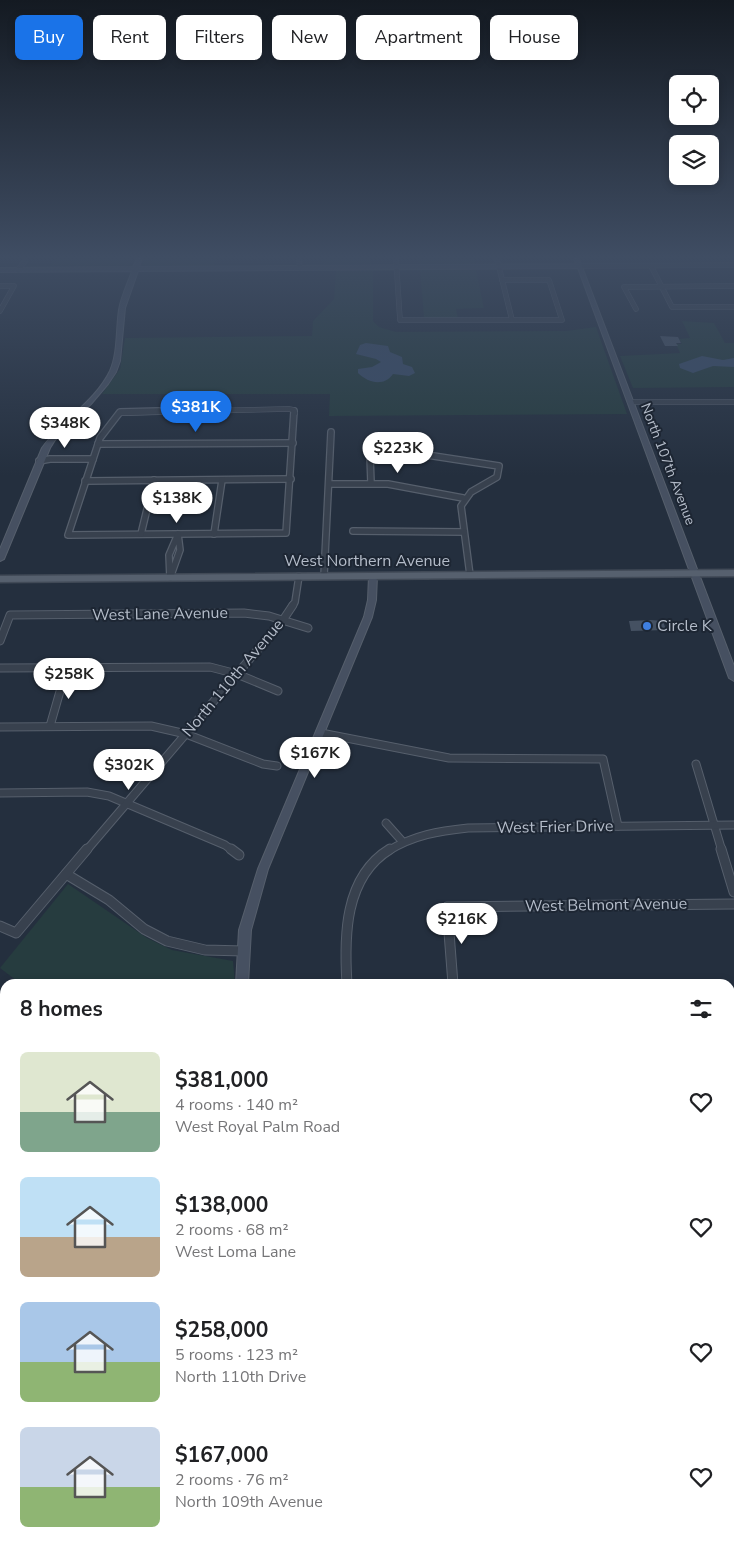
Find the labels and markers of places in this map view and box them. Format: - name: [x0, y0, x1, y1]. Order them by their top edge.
- pin: $381K: [161, 390, 231, 433]
- pin: $348K: [30, 406, 100, 449]
- pin: $223K: [363, 432, 433, 474]
- pin: $138K: [142, 482, 212, 524]
- place label: Circle K: [657, 615, 713, 637]
- marker: Circle K: [641, 620, 653, 632]
- pin: $258K: [34, 658, 104, 700]
- pin: $167K: [280, 736, 350, 779]
- pin: $302K: [94, 748, 164, 791]
- pin: $216K: [427, 902, 497, 945]

